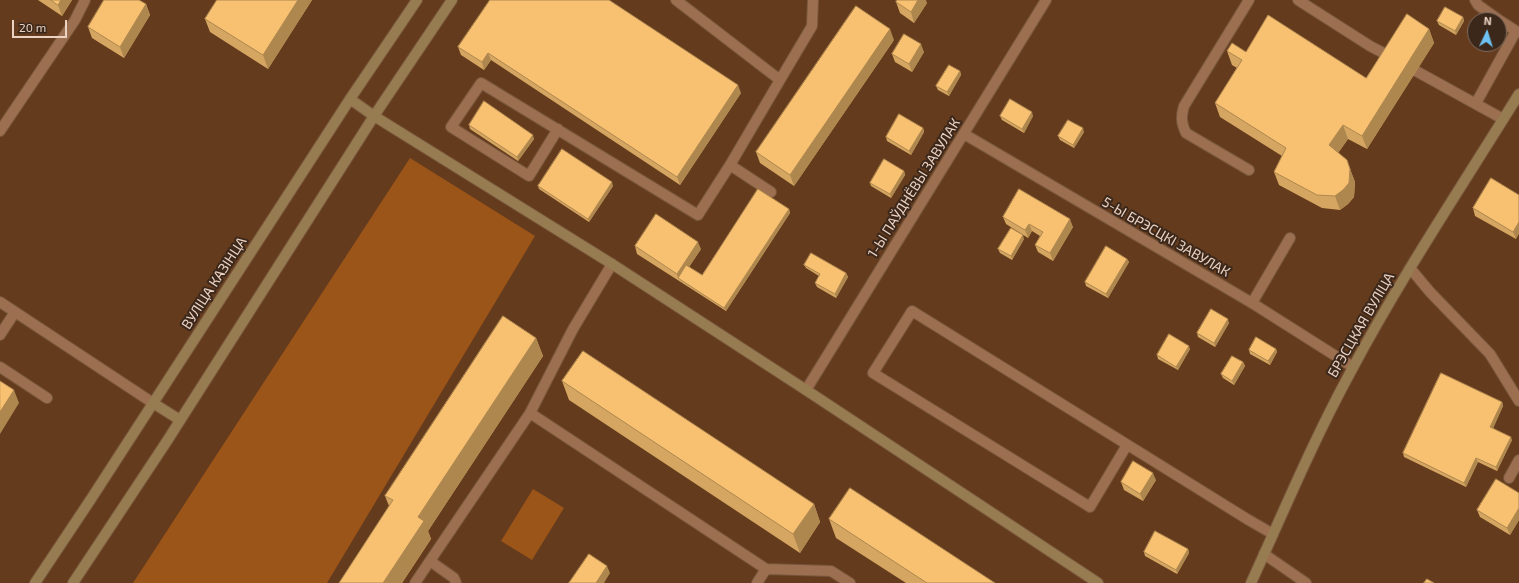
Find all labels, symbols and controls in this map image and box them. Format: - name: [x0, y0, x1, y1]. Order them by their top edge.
- scale bar: [14, 12, 69, 38]
- north arrow: [1467, 12, 1507, 52]
- text: N: [1483, 14, 1492, 27]
- text: 20 m: [19, 20, 46, 34]
- street label: 1-Ы ПАЎДНЁВЫ ЗАВУЛАК: [864, 115, 964, 261]
- street label: 5-Ы БРЭСЦКІ ЗАВУЛАК: [1099, 194, 1233, 280]
- street label: ВУЛІЦА КАЗІНЦА: [178, 234, 250, 332]
- street label: БРЭСЦКАЯ ВУЛІЦА: [1324, 270, 1398, 380]

